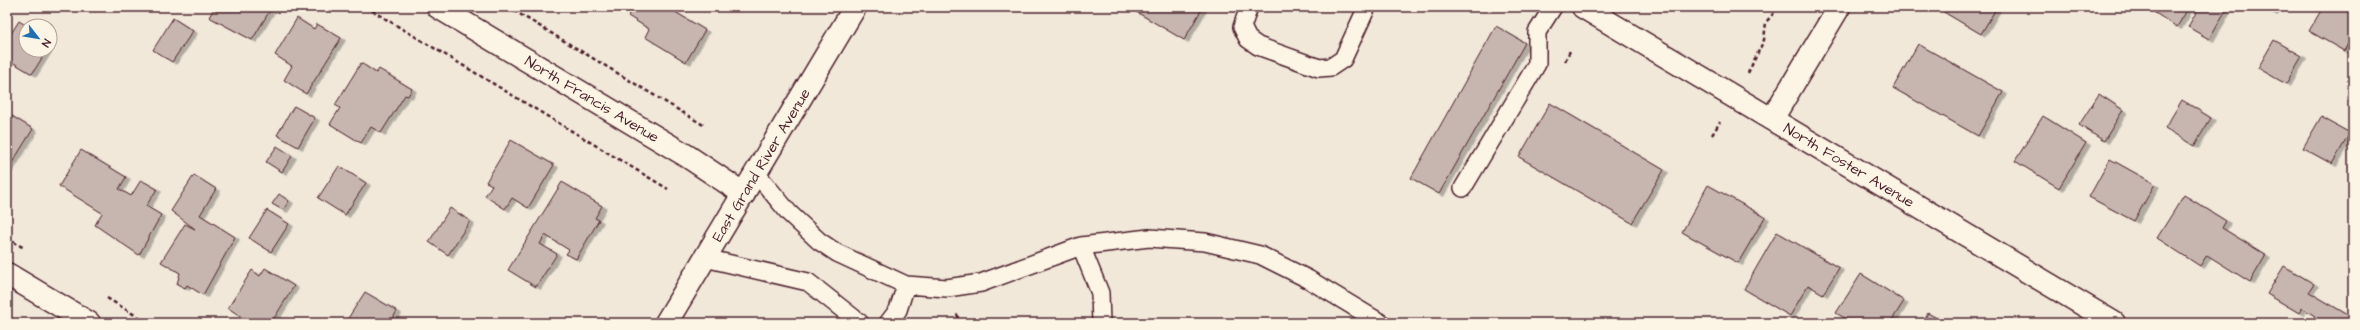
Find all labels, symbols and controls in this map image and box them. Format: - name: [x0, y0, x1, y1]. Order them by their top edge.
- north arrow: [18, 18, 58, 58]
- text: N: [38, 36, 54, 50]
- street label: North Francis Avenue: [521, 51, 663, 148]
- street label: East Grand River Avenue: [707, 85, 816, 246]
- street label: North Foster Avenue: [1779, 118, 1918, 213]

